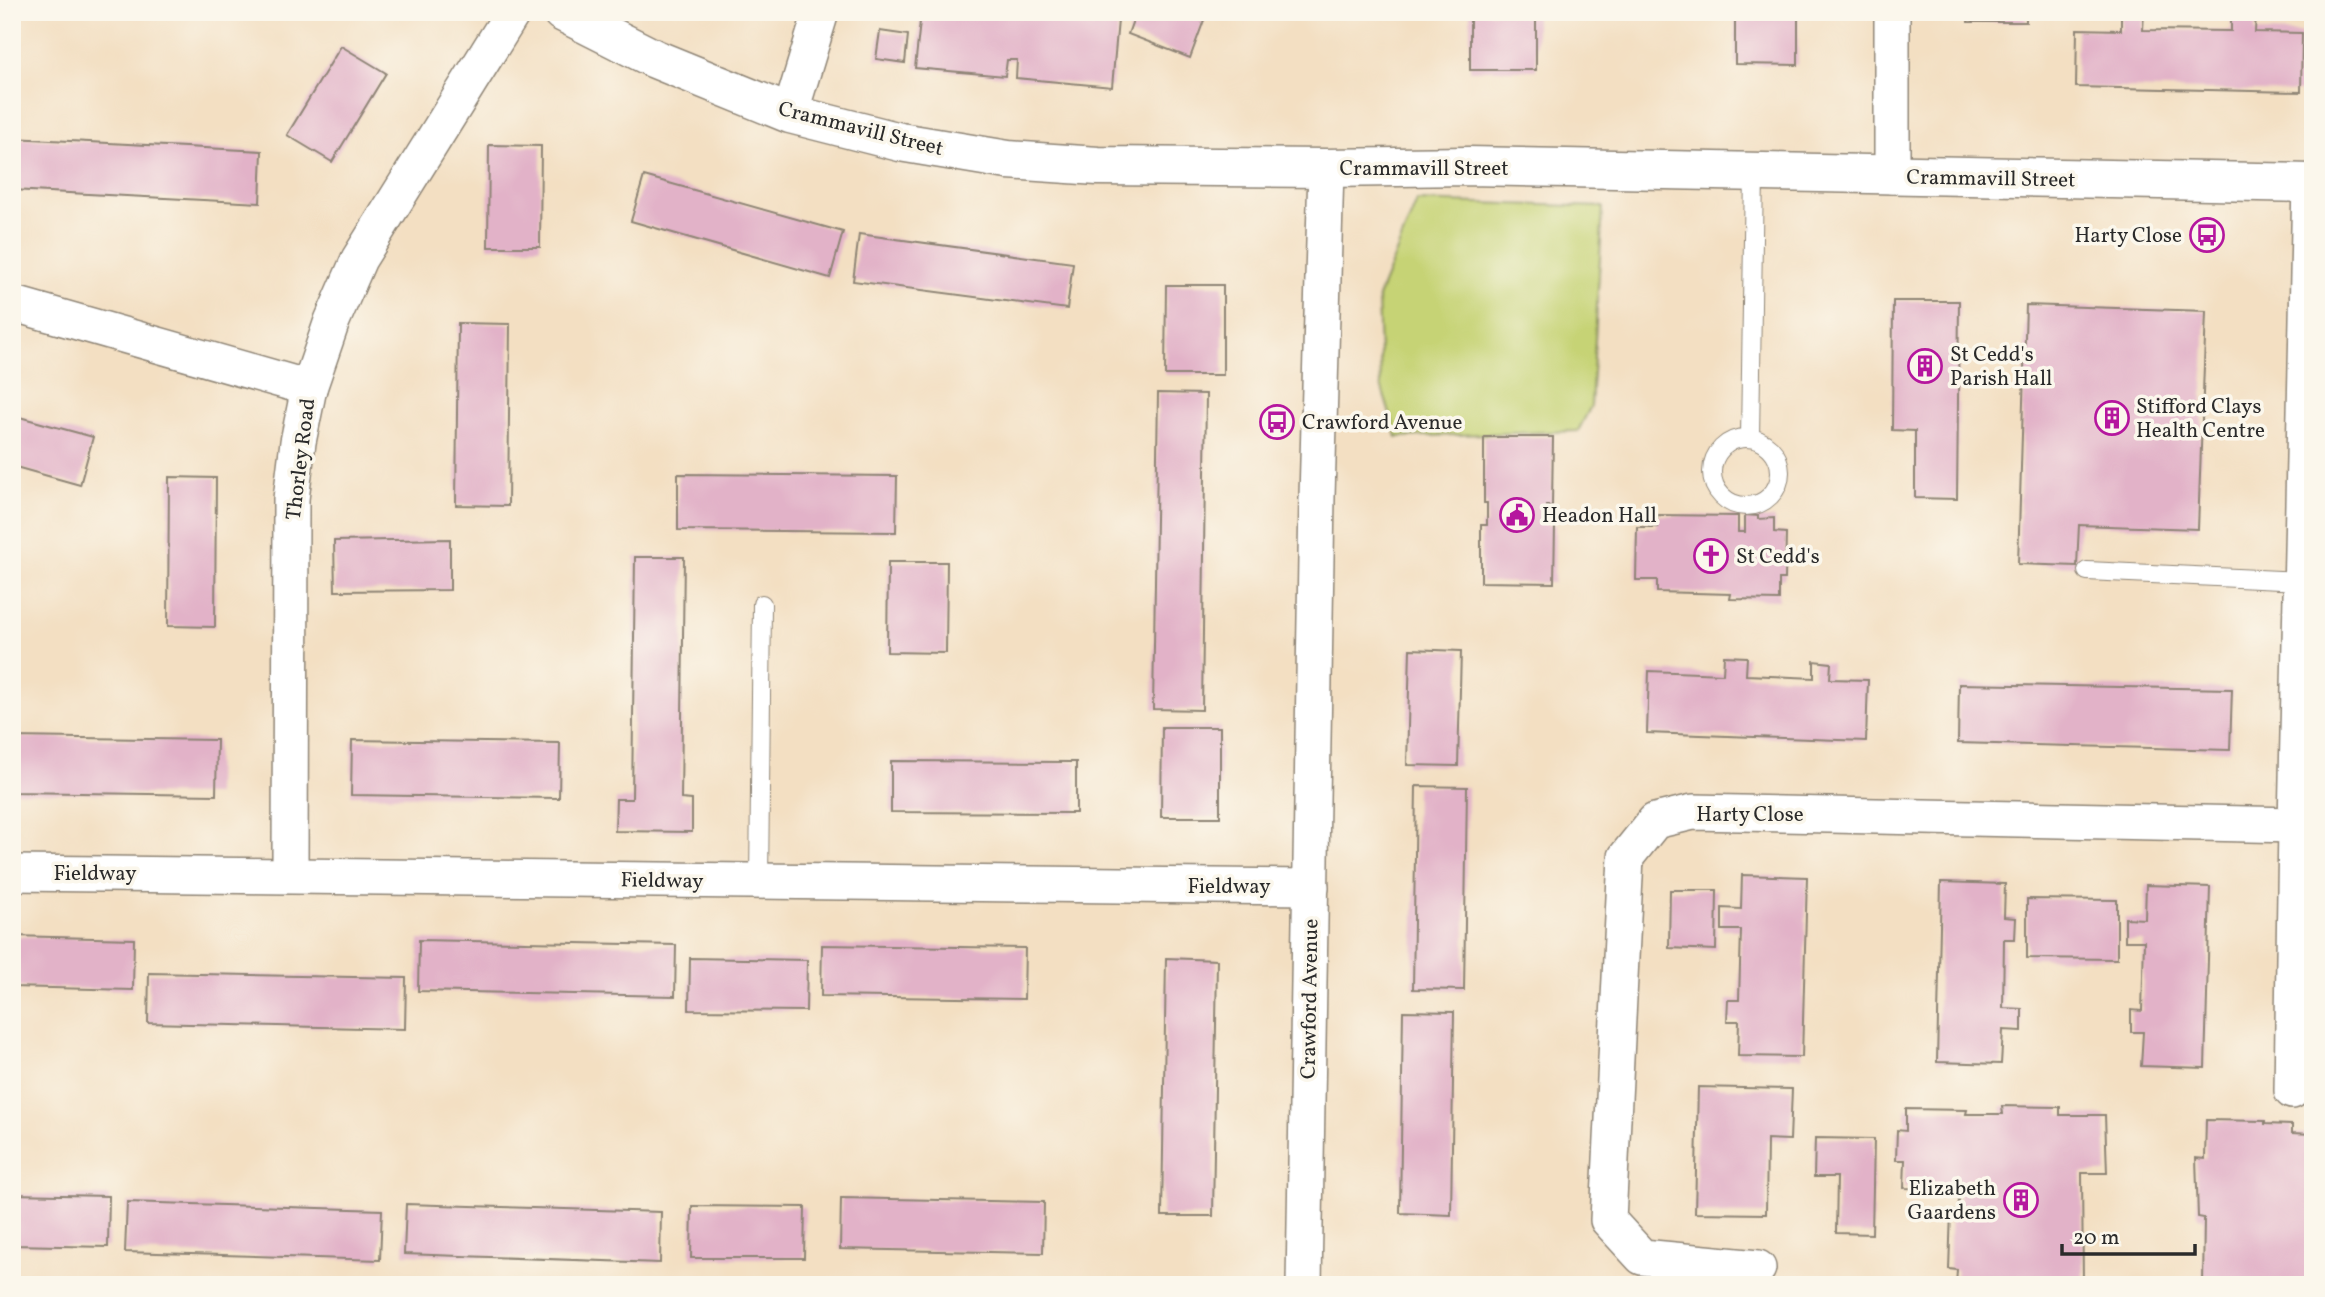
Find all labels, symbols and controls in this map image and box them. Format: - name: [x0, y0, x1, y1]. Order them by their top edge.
- street label: Crammavill Street: [775, 95, 946, 164]
- street label: Crammavill Street: [1339, 155, 1509, 184]
- street label: Crammavill Street: [1906, 164, 2076, 195]
- bus stop icon: Harty Close: [2188, 216, 2226, 254]
- place label: Harty Close: [2075, 222, 2182, 251]
- place label: St Cedd's Parish Hall: [1950, 341, 2052, 394]
- building icon: St Cedd's Parish Hall: [1906, 347, 1944, 385]
- place label: Stifford Clays Health Centre: [2136, 393, 2265, 446]
- street label: Thorley Road: [280, 397, 323, 522]
- building icon: Stifford Clays Health Centre: [2093, 399, 2131, 437]
- bus stop icon: Crawford Avenue: [1258, 403, 1296, 441]
- place label: Crawford Avenue: [1302, 409, 1463, 438]
- public building icon: Headon Hall: [1498, 496, 1536, 534]
- place label: Headon Hall: [1542, 502, 1657, 531]
- church icon: St Cedd's: [1692, 537, 1730, 575]
- place label: St Cedd's: [1736, 543, 1820, 572]
- street label: Harty Close: [1696, 801, 1804, 830]
- street label: Fieldway: [54, 860, 137, 889]
- street label: Fieldway: [620, 866, 704, 897]
- street label: Fieldway: [1188, 873, 1271, 902]
- street label: Crawford Avenue: [1295, 919, 1326, 1080]
- place label: Elizabeth Gaardens: [1908, 1175, 1996, 1228]
- building icon: Elizabeth Gaardens: [2002, 1181, 2040, 1219]
- scale bar: [2062, 1213, 2196, 1257]
- text: 20 m: [2073, 1224, 2119, 1253]

